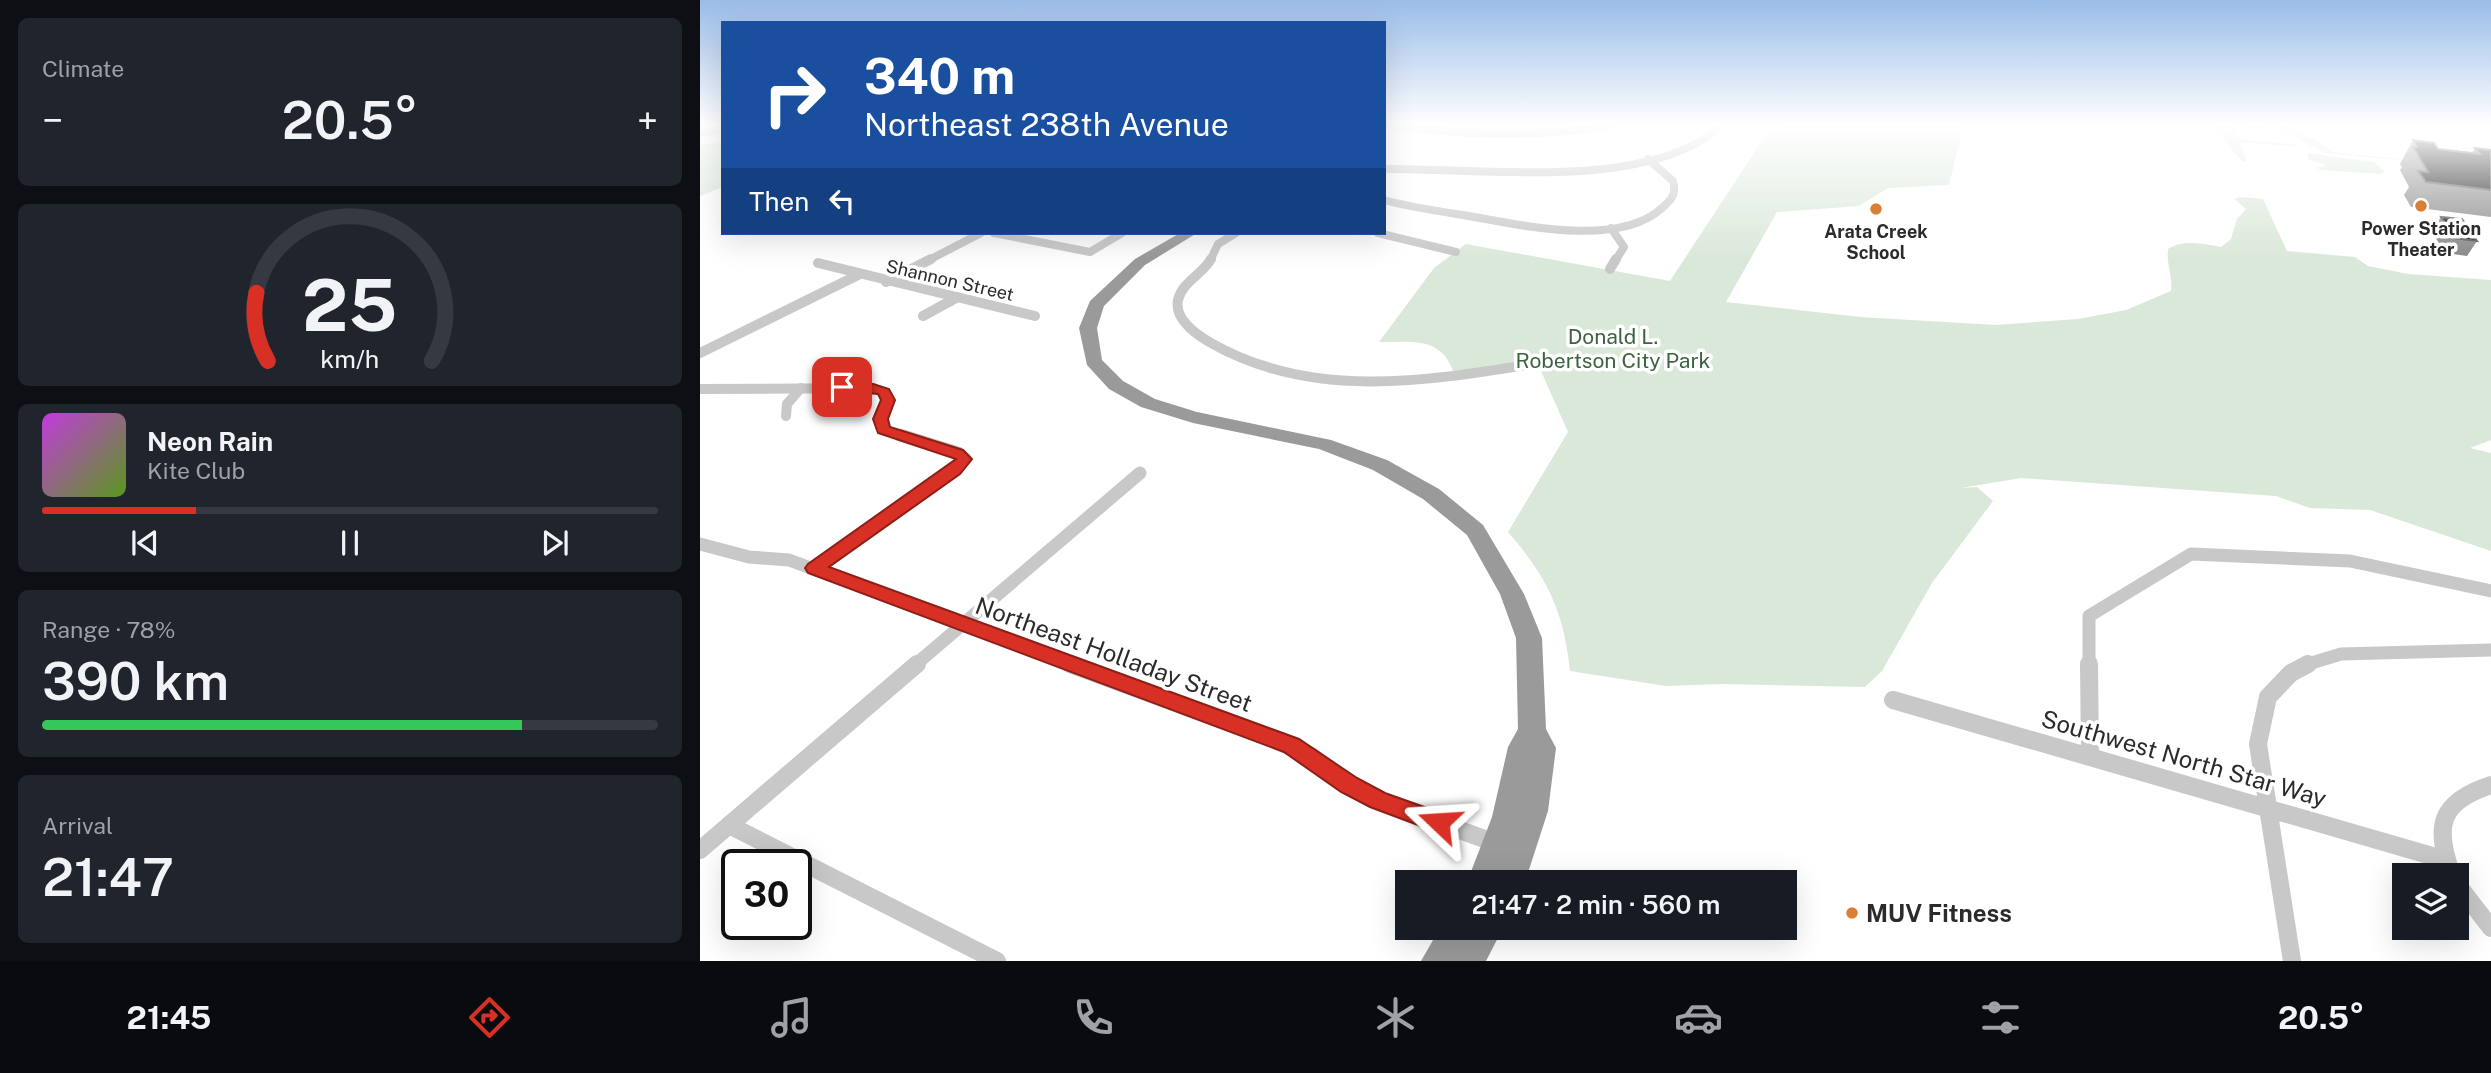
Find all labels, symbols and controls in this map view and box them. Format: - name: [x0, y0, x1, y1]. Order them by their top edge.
- text: 340 m: [864, 47, 1015, 105]
- icon: right: [749, 49, 840, 140]
- text: Climate: [42, 55, 124, 82]
- text: 20.5°: [282, 90, 418, 151]
- text: −: [42, 98, 63, 143]
- text: +: [637, 98, 658, 143]
- text: Northeast 238th Avenue: [864, 106, 1229, 143]
- icon: left: [823, 182, 861, 220]
- text: Then: [749, 186, 809, 217]
- marker: Power Station Theater: [2413, 198, 2429, 214]
- marker: Arata Creek School: [1868, 201, 1884, 217]
- place label: Power Station Theater: [2361, 218, 2481, 260]
- place label: Arata Creek School: [1824, 221, 1928, 263]
- street label: Shannon Street: [884, 255, 1016, 305]
- text: 25: [302, 262, 398, 347]
- park label: Donald L. Robertson City Park: [1516, 324, 1711, 373]
- text: km/h: [321, 344, 379, 374]
- pin: [812, 357, 872, 417]
- icon: arrive: [823, 368, 861, 406]
- text: Neon Rain: [147, 426, 273, 457]
- text: Kite Club: [147, 457, 245, 484]
- icon: previous: [126, 524, 164, 562]
- icon: pause: [331, 524, 369, 562]
- icon: next: [536, 524, 574, 562]
- street label: Northeast Holladay Street: [972, 591, 1256, 717]
- text: Range · 78%: [42, 616, 175, 643]
- text: 390 km: [42, 651, 229, 712]
- street label: Southwest North Star Way: [2038, 704, 2330, 812]
- position arrow: [1402, 785, 1476, 859]
- text: Arrival: [42, 812, 113, 839]
- text: 21:47: [42, 847, 174, 908]
- speed limit sign: 30: [721, 849, 812, 940]
- map controls: [2392, 863, 2469, 940]
- button: layers: [2392, 863, 2469, 940]
- text: 21:47 · 2 min · 560 m: [1471, 889, 1721, 920]
- place label: MUV Fitness: [1866, 899, 2012, 927]
- marker: MUV Fitness: [1844, 905, 1860, 921]
- icon: directions: [465, 993, 514, 1042]
- icon: music: [767, 993, 816, 1042]
- icon: phone: [1069, 993, 1118, 1042]
- icon: climate: [1371, 993, 1420, 1042]
- icon: car: [1674, 993, 1723, 1042]
- icon: filters: [1976, 993, 2025, 1042]
- text: 21:45: [127, 999, 211, 1036]
- text: 20.5°: [2278, 999, 2364, 1036]

